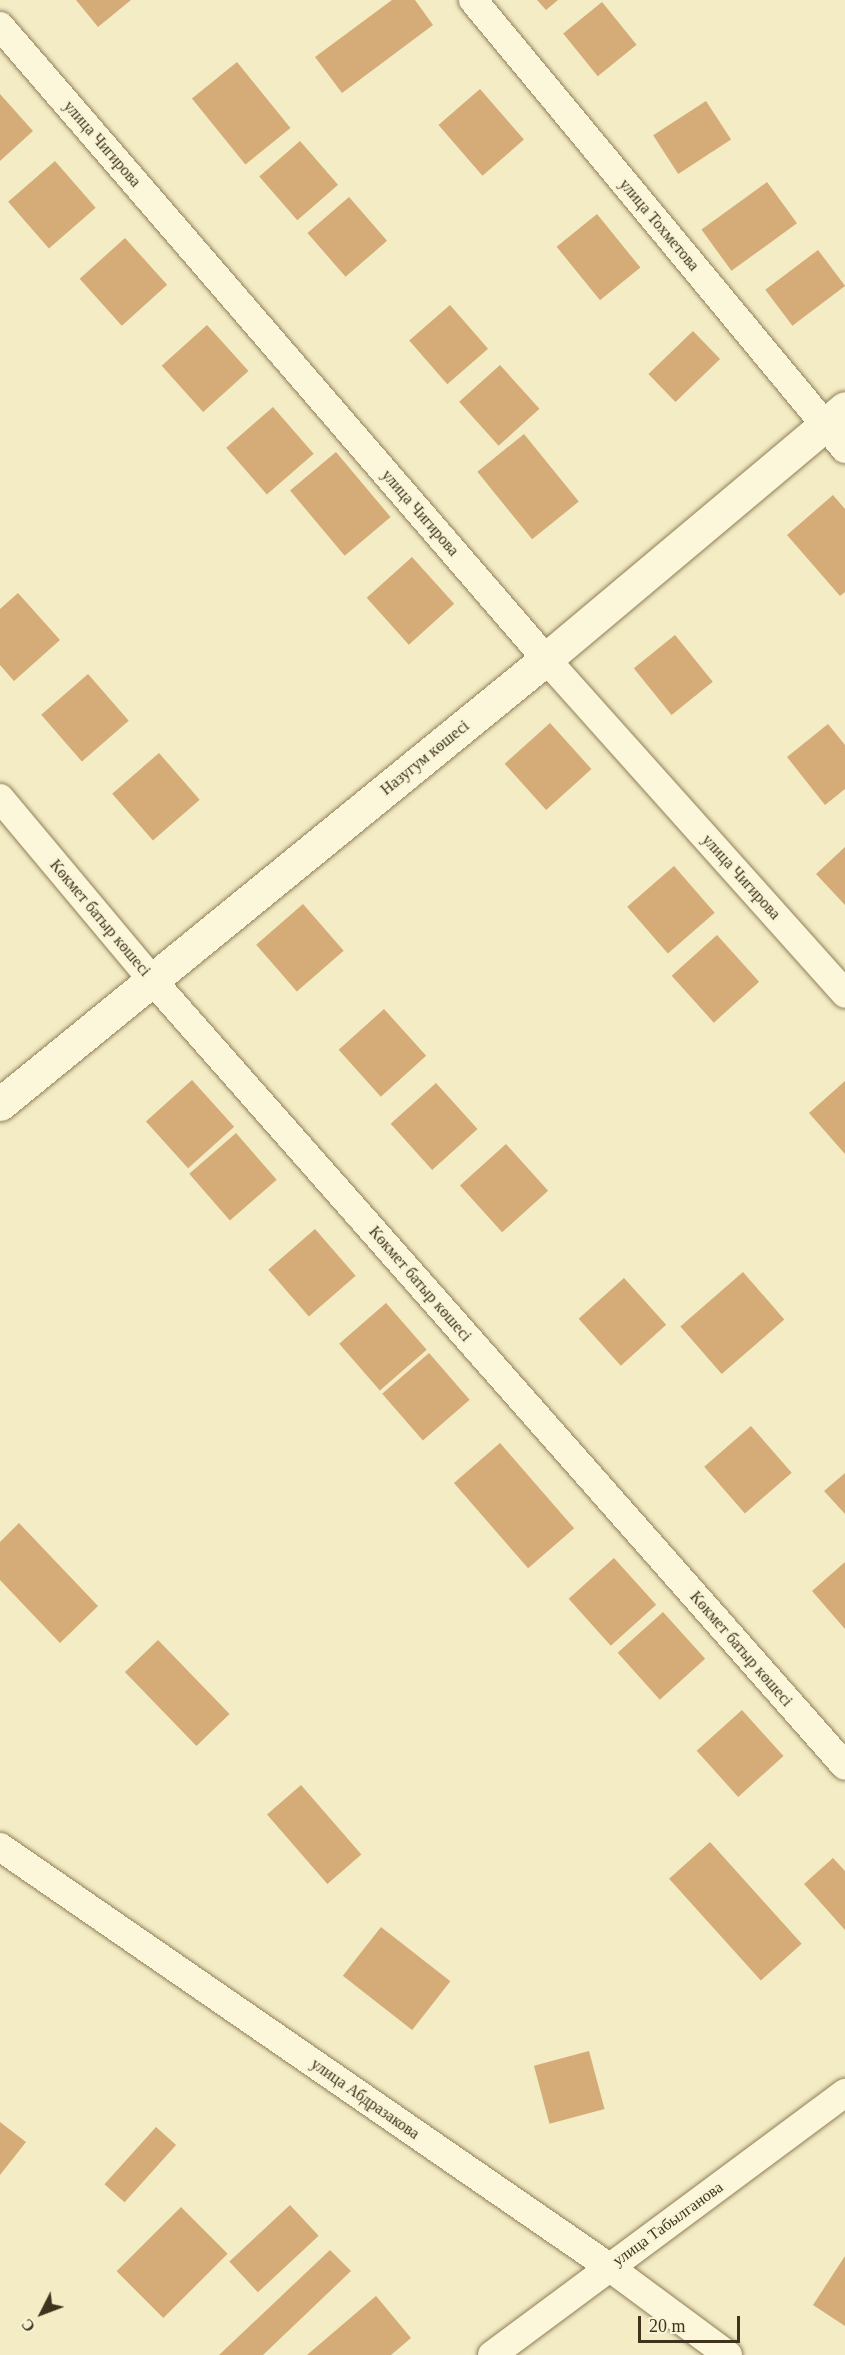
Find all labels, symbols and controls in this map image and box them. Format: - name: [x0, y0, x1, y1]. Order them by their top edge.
- street label: улица Чигирова: [59, 97, 145, 191]
- street label: улица Тохметова: [615, 175, 703, 275]
- street label: улица Чигирова: [377, 466, 463, 560]
- street label: Назугум көшесі: [377, 716, 473, 800]
- street label: улица Чигирова: [698, 830, 784, 924]
- street label: Көкмет батыр көшесі: [46, 856, 154, 980]
- street label: Көкмет батыр көшесі: [365, 1222, 475, 1346]
- street label: Көкмет батыр көшесі: [686, 1587, 796, 1711]
- street label: улица Абдразакова: [307, 2054, 423, 2144]
- street label: улица Табылганова: [609, 2178, 727, 2270]
- north arrow: [12, 2283, 72, 2343]
- scale bar: [641, 2304, 743, 2342]
- text: С: [18, 2315, 38, 2335]
- text: 20 m: [649, 2316, 686, 2336]

